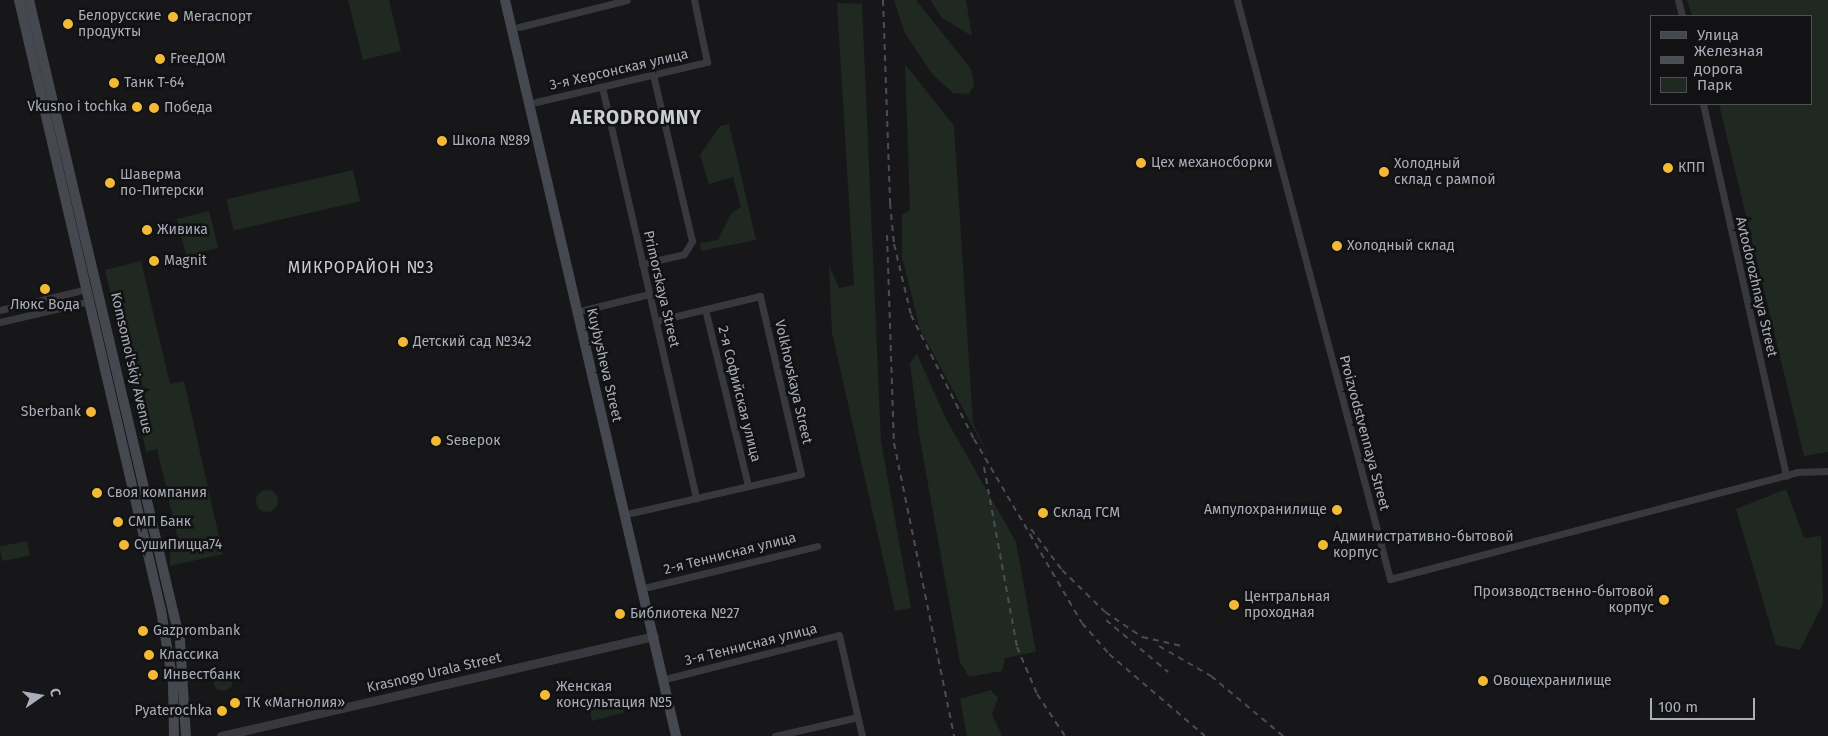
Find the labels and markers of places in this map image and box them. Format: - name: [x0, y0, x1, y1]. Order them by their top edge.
- place label: Белорусские продукты: [78, 8, 161, 40]
- place label: Мегаспорт: [183, 9, 252, 25]
- marker: Мегаспорт: [167, 11, 179, 23]
- marker: Белорусские продукты: [62, 18, 74, 30]
- place label: FreeДОМ: [170, 51, 226, 67]
- marker: FreeДОМ: [154, 53, 166, 65]
- place label: Танк Т-64: [124, 75, 185, 91]
- marker: Танк Т-64: [108, 77, 120, 89]
- place label: Vkusno i tochka: [27, 99, 127, 115]
- place label: Победа: [164, 100, 213, 116]
- marker: Vkusno i tochka: [131, 101, 143, 113]
- marker: Победа: [148, 102, 160, 114]
- place label: Школа №89: [452, 133, 530, 149]
- marker: Школа №89: [436, 135, 448, 147]
- place label: Цех механосборки: [1151, 155, 1273, 171]
- place label: Холодный склад с рампой: [1394, 156, 1496, 188]
- marker: Цех механосборки: [1135, 157, 1147, 169]
- place label: КПП: [1678, 160, 1705, 176]
- marker: КПП: [1662, 162, 1674, 174]
- marker: Холодный склад с рампой: [1378, 166, 1390, 178]
- place label: Шаверма по-Питерски: [120, 167, 204, 200]
- marker: Шаверма по-Питерски: [104, 177, 116, 189]
- place label: Живика: [157, 222, 208, 238]
- marker: Живика: [141, 224, 153, 236]
- place label: Холодный склад: [1347, 238, 1454, 254]
- marker: Холодный склад: [1331, 240, 1343, 252]
- place label: Magnit: [164, 253, 207, 269]
- marker: Magnit: [148, 255, 160, 267]
- marker: Люкс Вода: [39, 283, 51, 295]
- place label: Люкс Вода: [10, 297, 80, 313]
- place label: Детский сад №342: [413, 334, 532, 350]
- marker: Детский сад №342: [397, 336, 409, 348]
- place label: Sberbank: [21, 404, 81, 420]
- marker: Sberbank: [85, 406, 97, 418]
- place label: Sеверок: [446, 433, 500, 449]
- marker: Sеверок: [430, 435, 442, 447]
- place label: Своя компания: [107, 485, 207, 501]
- marker: Своя компания: [91, 487, 103, 499]
- place label: Ампулохранилище: [1204, 502, 1327, 518]
- marker: Ампулохранилище: [1331, 504, 1343, 516]
- place label: Склад ГСМ: [1053, 505, 1120, 521]
- marker: Склад ГСМ: [1037, 507, 1049, 519]
- place label: СМП Банк: [128, 514, 191, 530]
- marker: СМП Банк: [112, 516, 124, 528]
- place label: Административно-бытовой корпус: [1333, 529, 1514, 562]
- place label: СушиПицца74: [134, 537, 222, 553]
- marker: СушиПицца74: [118, 539, 130, 551]
- marker: Административно-бытовой корпус: [1317, 539, 1329, 551]
- place label: Производственно-бытовой корпус: [1473, 584, 1654, 616]
- place label: Центральная проходная: [1244, 589, 1330, 622]
- marker: Производственно-бытовой корпус: [1658, 594, 1670, 606]
- marker: Центральная проходная: [1228, 599, 1240, 611]
- place label: Библиотека №27: [630, 606, 739, 622]
- marker: Библиотека №27: [614, 608, 626, 620]
- place label: Gazprombank: [153, 623, 240, 639]
- marker: Gazprombank: [137, 625, 149, 637]
- place label: Классика: [159, 647, 219, 663]
- marker: Классика: [143, 649, 155, 661]
- place label: Инвестбанк: [163, 667, 240, 683]
- marker: Инвестбанк: [147, 669, 159, 681]
- place label: Овощехранилище: [1493, 673, 1612, 689]
- marker: Овощехранилище: [1477, 675, 1489, 687]
- place label: Женская консультация №5: [556, 679, 672, 712]
- marker: Женская консультация №5: [538, 688, 552, 702]
- place label: ТК «Магнолия»: [245, 695, 345, 711]
- marker: ТК «Магнолия»: [229, 697, 241, 709]
- place label: Pyaterochka: [135, 703, 212, 719]
- marker: Pyaterochka: [216, 705, 228, 717]

